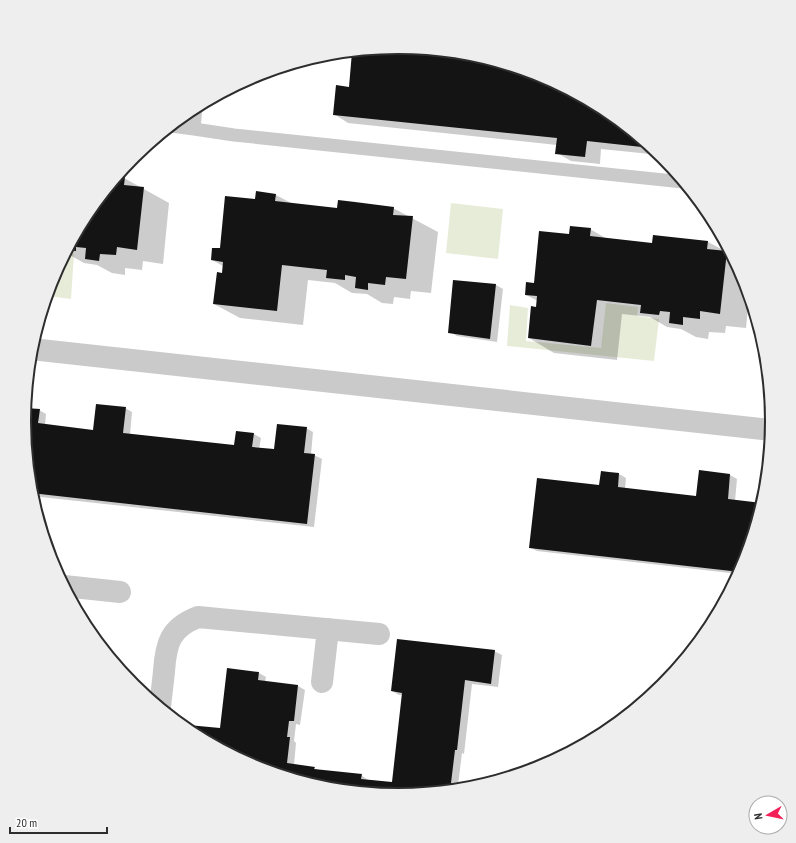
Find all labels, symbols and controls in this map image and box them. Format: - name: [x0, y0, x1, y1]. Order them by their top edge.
- north arrow: [748, 795, 788, 835]
- scale bar: [10, 809, 107, 835]
- text: N: [751, 812, 766, 821]
- text: 20 m: [16, 815, 37, 830]

